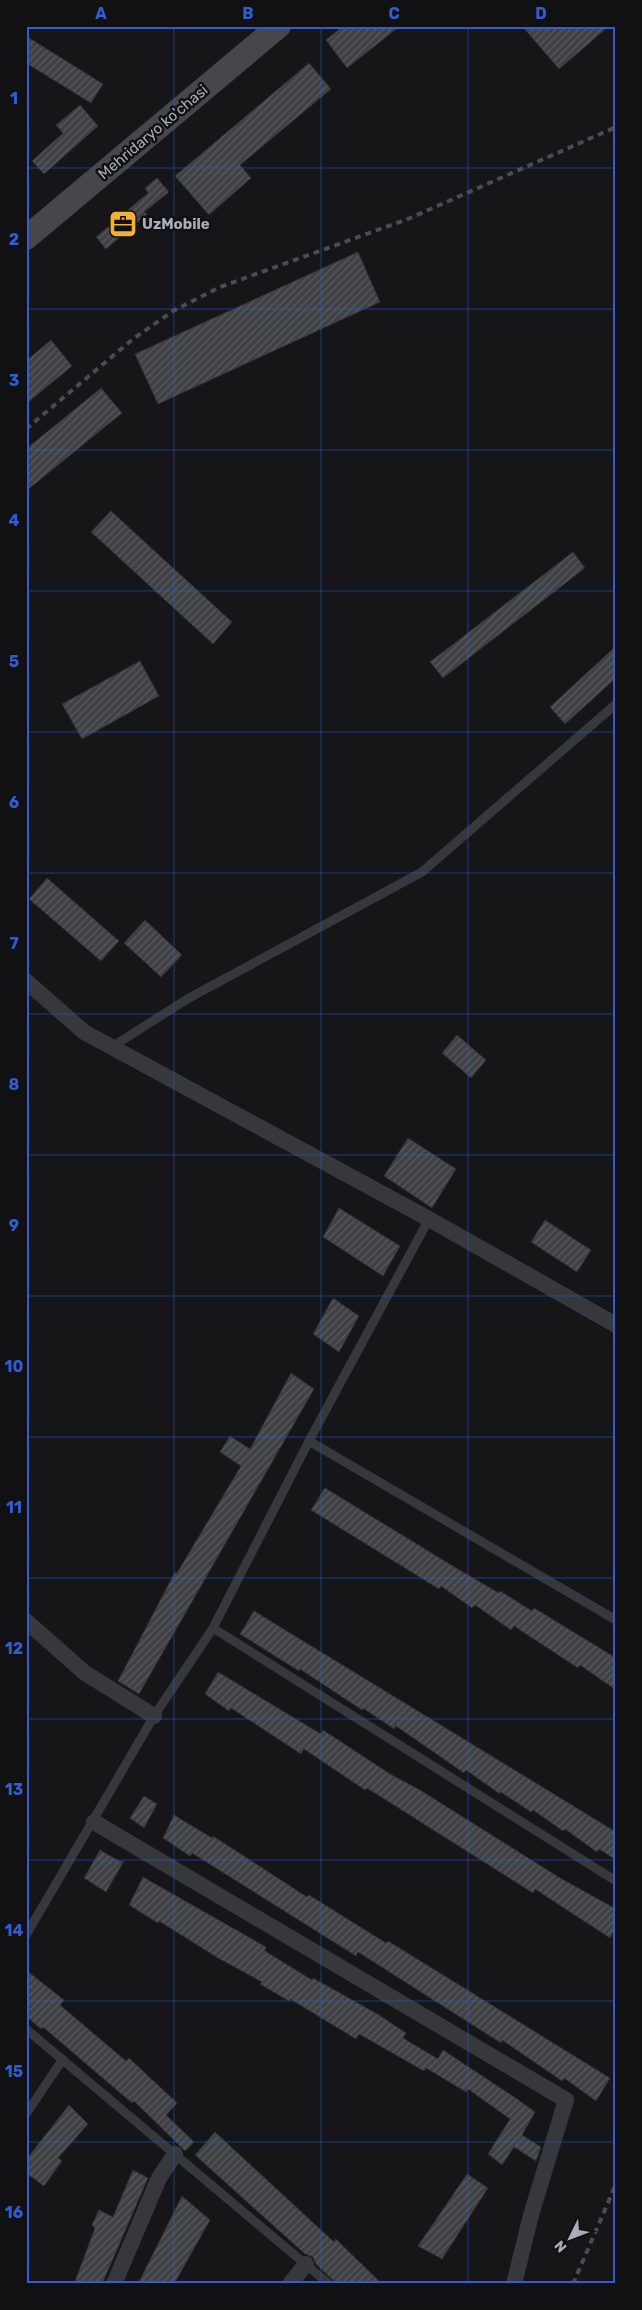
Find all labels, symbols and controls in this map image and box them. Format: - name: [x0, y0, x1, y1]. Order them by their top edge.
- text: A: [95, 4, 107, 23]
- text: B: [242, 4, 254, 23]
- text: C: [388, 4, 400, 23]
- text: D: [535, 4, 547, 23]
- street label: Мehridaryo ko'chasi: [95, 81, 211, 183]
- text: 1: [10, 89, 18, 108]
- office icon: UzMobile: [108, 209, 138, 239]
- place label: UzMobile: [142, 215, 210, 233]
- text: 2: [9, 230, 19, 249]
- text: 3: [9, 371, 19, 390]
- text: 4: [9, 511, 20, 530]
- text: 5: [9, 652, 19, 671]
- text: 6: [9, 793, 19, 812]
- text: 7: [9, 934, 19, 953]
- text: 8: [9, 1075, 20, 1094]
- text: 9: [9, 1216, 19, 1235]
- text: 10: [5, 1357, 24, 1376]
- text: 11: [6, 1498, 22, 1517]
- text: 12: [5, 1639, 23, 1658]
- text: 13: [5, 1780, 23, 1799]
- text: 14: [5, 1921, 24, 1940]
- text: 15: [5, 2062, 23, 2081]
- text: 16: [5, 2203, 23, 2222]
- north arrow: [544, 2212, 594, 2262]
- text: N: [551, 2237, 570, 2256]

